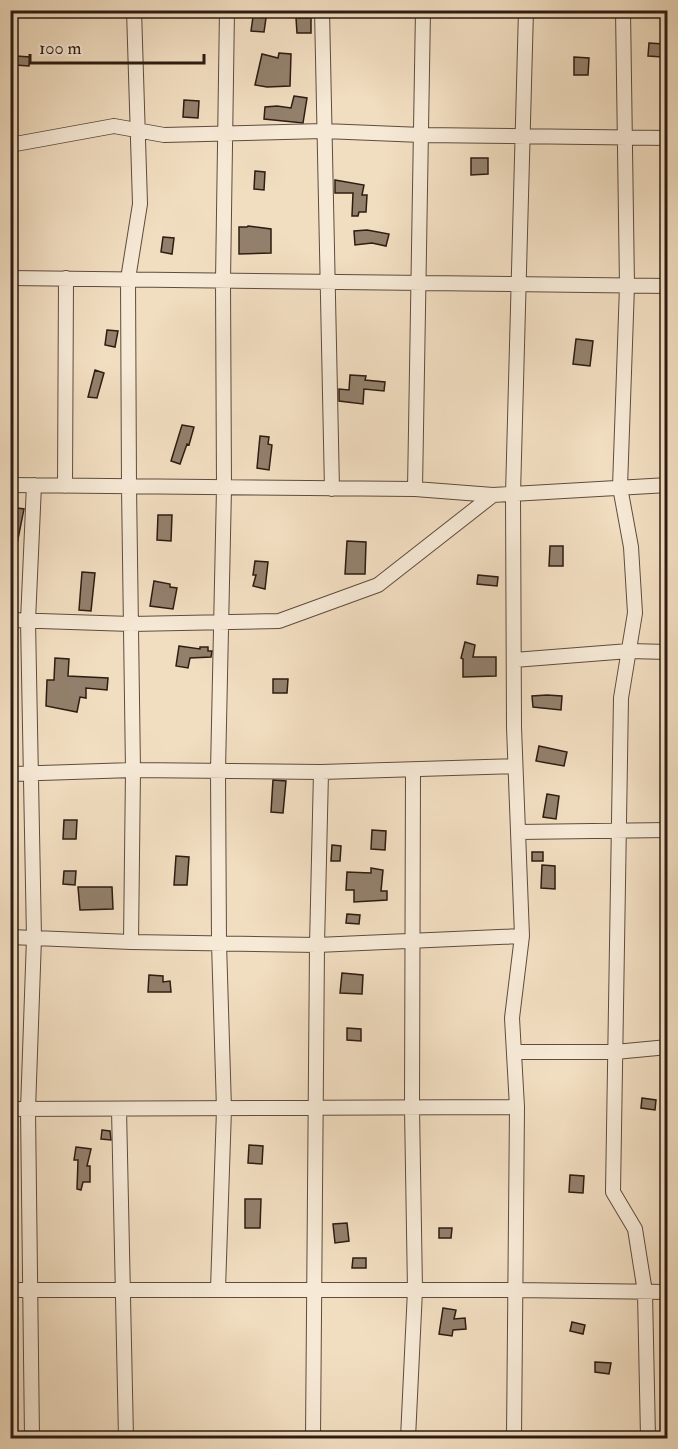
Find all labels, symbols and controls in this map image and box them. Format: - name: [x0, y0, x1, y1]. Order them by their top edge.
- scale bar: [30, 27, 204, 65]
- text: 100 m: [39, 37, 82, 60]

